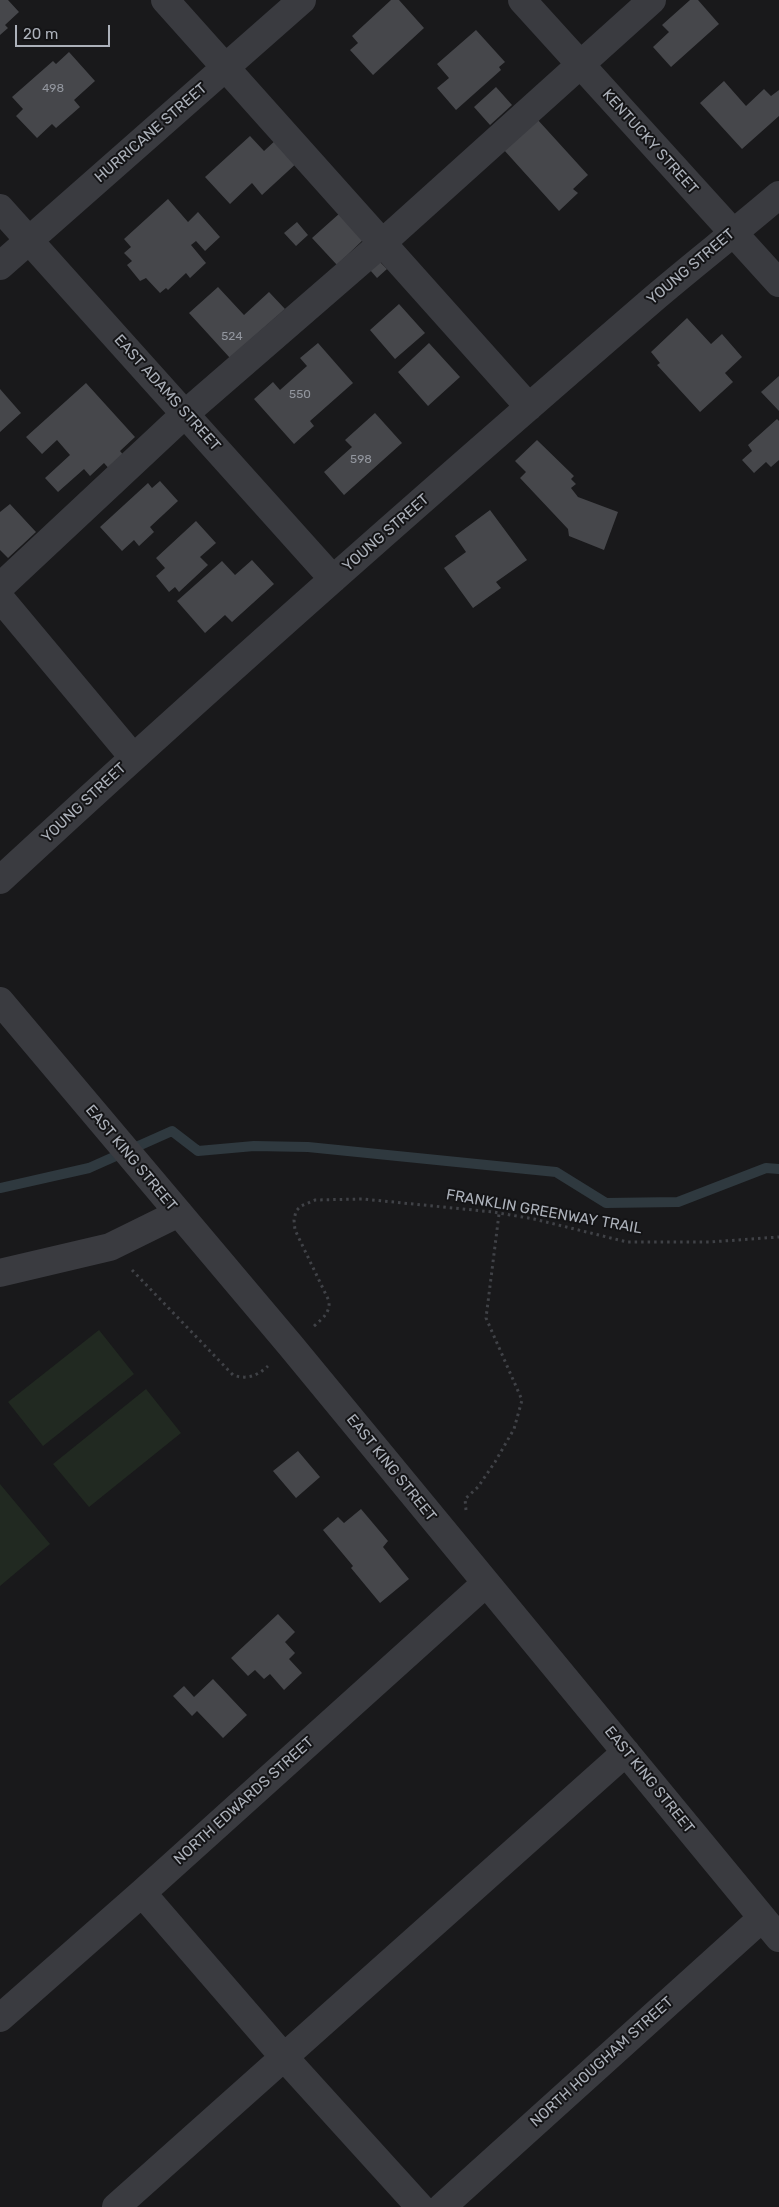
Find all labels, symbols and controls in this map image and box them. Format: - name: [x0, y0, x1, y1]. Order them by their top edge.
- scale bar: [18, 15, 112, 47]
- text: 20 m: [23, 25, 58, 43]
- street label: HURRICANE STREET: [91, 79, 211, 187]
- house number: 498: [42, 82, 64, 96]
- street label: KENTUCKY STREET: [598, 86, 702, 198]
- street label: YOUNG STREET: [644, 225, 738, 309]
- house number: 524: [221, 330, 243, 344]
- street label: EAST ADAMS STREET: [110, 331, 224, 455]
- house number: 550: [289, 388, 311, 402]
- house number: 598: [350, 453, 372, 467]
- street label: YOUNG STREET: [339, 491, 433, 575]
- street label: YOUNG STREET: [38, 759, 130, 847]
- street label: EAST KING STREET: [81, 1101, 181, 1215]
- street label: FRANKLIN GREENWAY TRAIL: [445, 1186, 643, 1238]
- street label: EAST KING STREET: [342, 1411, 440, 1525]
- street label: EAST KING STREET: [600, 1723, 698, 1837]
- street label: NORTH EDWARDS STREET: [170, 1733, 318, 1869]
- street label: NORTH HOUGHAM STREET: [527, 1993, 677, 2131]

